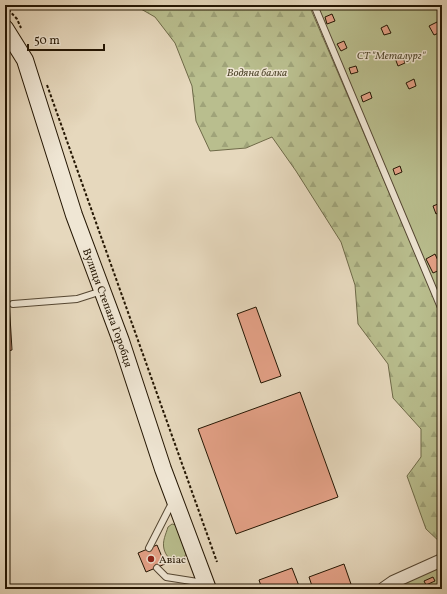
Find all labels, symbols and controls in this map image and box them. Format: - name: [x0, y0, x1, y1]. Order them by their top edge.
- scale bar: [28, 26, 104, 52]
- text: 50 m: [34, 33, 60, 49]
- park label: СТ "Металург": [357, 49, 426, 64]
- park label: Водяна балка: [227, 66, 287, 81]
- street label: Вулиця Степана Горобця: [78, 247, 135, 370]
- place label: Авіас: [159, 553, 186, 568]
- marker: Авіас: [146, 554, 156, 564]

